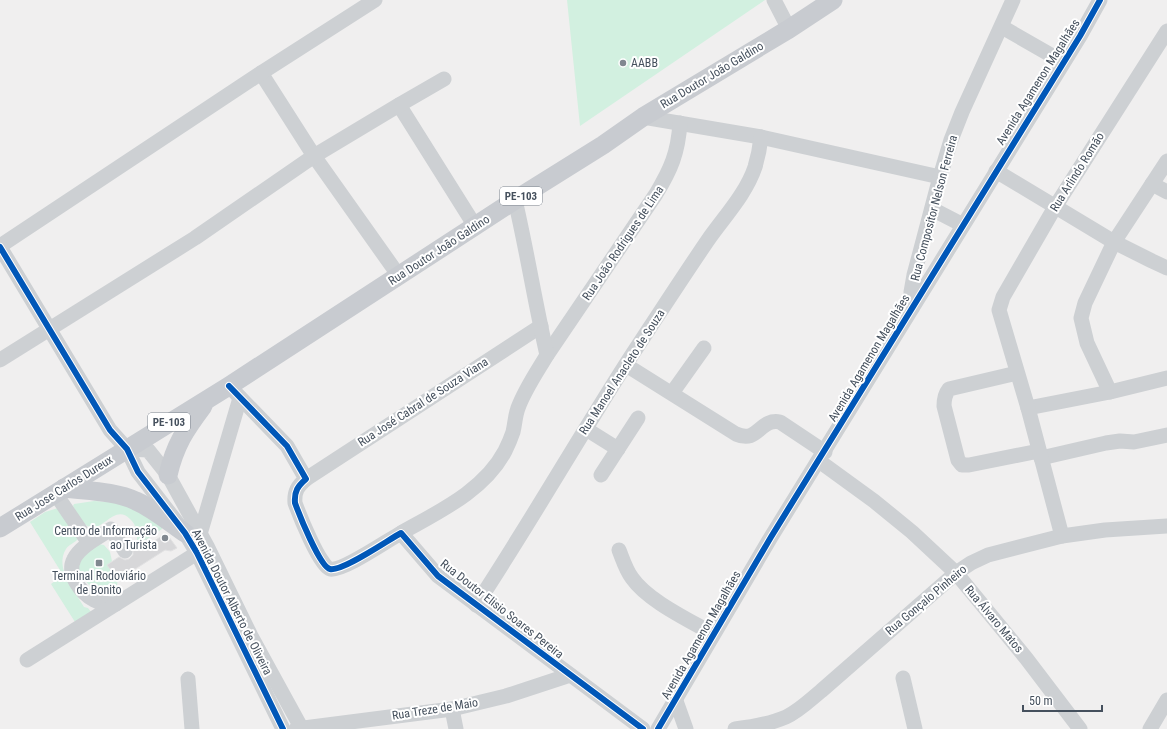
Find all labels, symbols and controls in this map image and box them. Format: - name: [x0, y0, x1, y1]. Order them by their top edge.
- street label: Avenida Agamenon Magalhães: [993, 16, 1083, 148]
- street label: Rua Doutor João Galdino: [658, 39, 766, 111]
- place label: AABB: [631, 56, 658, 70]
- marker: AABB: [618, 58, 628, 68]
- street label: Rua Arlindo Romão: [1047, 130, 1107, 214]
- street label: Rua Compositor Nelson Ferreira: [908, 133, 960, 282]
- street label: Rua João Rodrigues de Lima: [579, 183, 667, 303]
- road number: PE-103: [500, 187, 542, 205]
- street label: Rua Doutor João Galdino: [386, 212, 492, 288]
- street label: Avenida Agamenon Magalhães: [825, 292, 913, 424]
- street label: Rua Manoel Anacleto de Souza: [576, 307, 668, 437]
- street label: Rua José Cabral de Souza Viana: [355, 354, 491, 449]
- road number: PE-103: [148, 413, 190, 431]
- street label: Rua Jose Carlos Dureux: [13, 452, 115, 524]
- place label: Centro de Informação ao Turista: [54, 524, 157, 552]
- street label: Avenida Doutor Alberto de Oliveira: [189, 527, 275, 678]
- marker: Centro de Informação ao Turista: [160, 533, 170, 543]
- street label: Rua Doutor Elisio Soares Pereira: [438, 557, 567, 662]
- marker: Terminal Rodoviário de Bonito: [94, 558, 104, 568]
- street label: Rua Gonçalo Pinheiro: [883, 562, 969, 638]
- street label: Avenida Agamenon Magalhães: [658, 568, 744, 702]
- place label: Terminal Rodoviário de Bonito: [52, 569, 146, 597]
- street label: Rua Álvaro Matos: [962, 582, 1027, 655]
- scale bar: [1023, 687, 1102, 713]
- text: 50 m: [1029, 694, 1053, 708]
- street label: Rua Treze de Maio: [391, 695, 479, 723]

